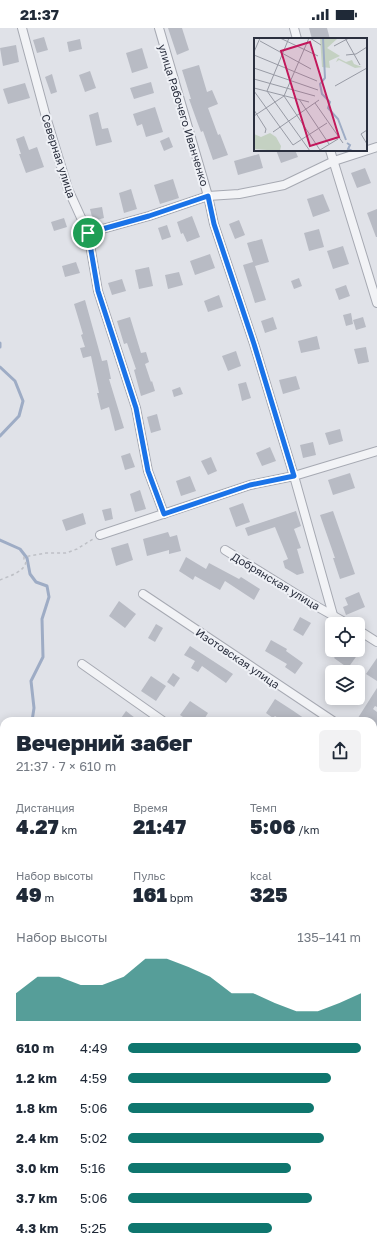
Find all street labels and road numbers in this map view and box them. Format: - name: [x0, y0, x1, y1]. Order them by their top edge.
- street label: улица Рабочего Иванченко: [156, 42, 212, 188]
- street label: Северная улица: [39, 112, 79, 200]
- street label: Добрянская улица: [230, 550, 322, 612]
- street label: Изотовская улица: [194, 625, 282, 691]

